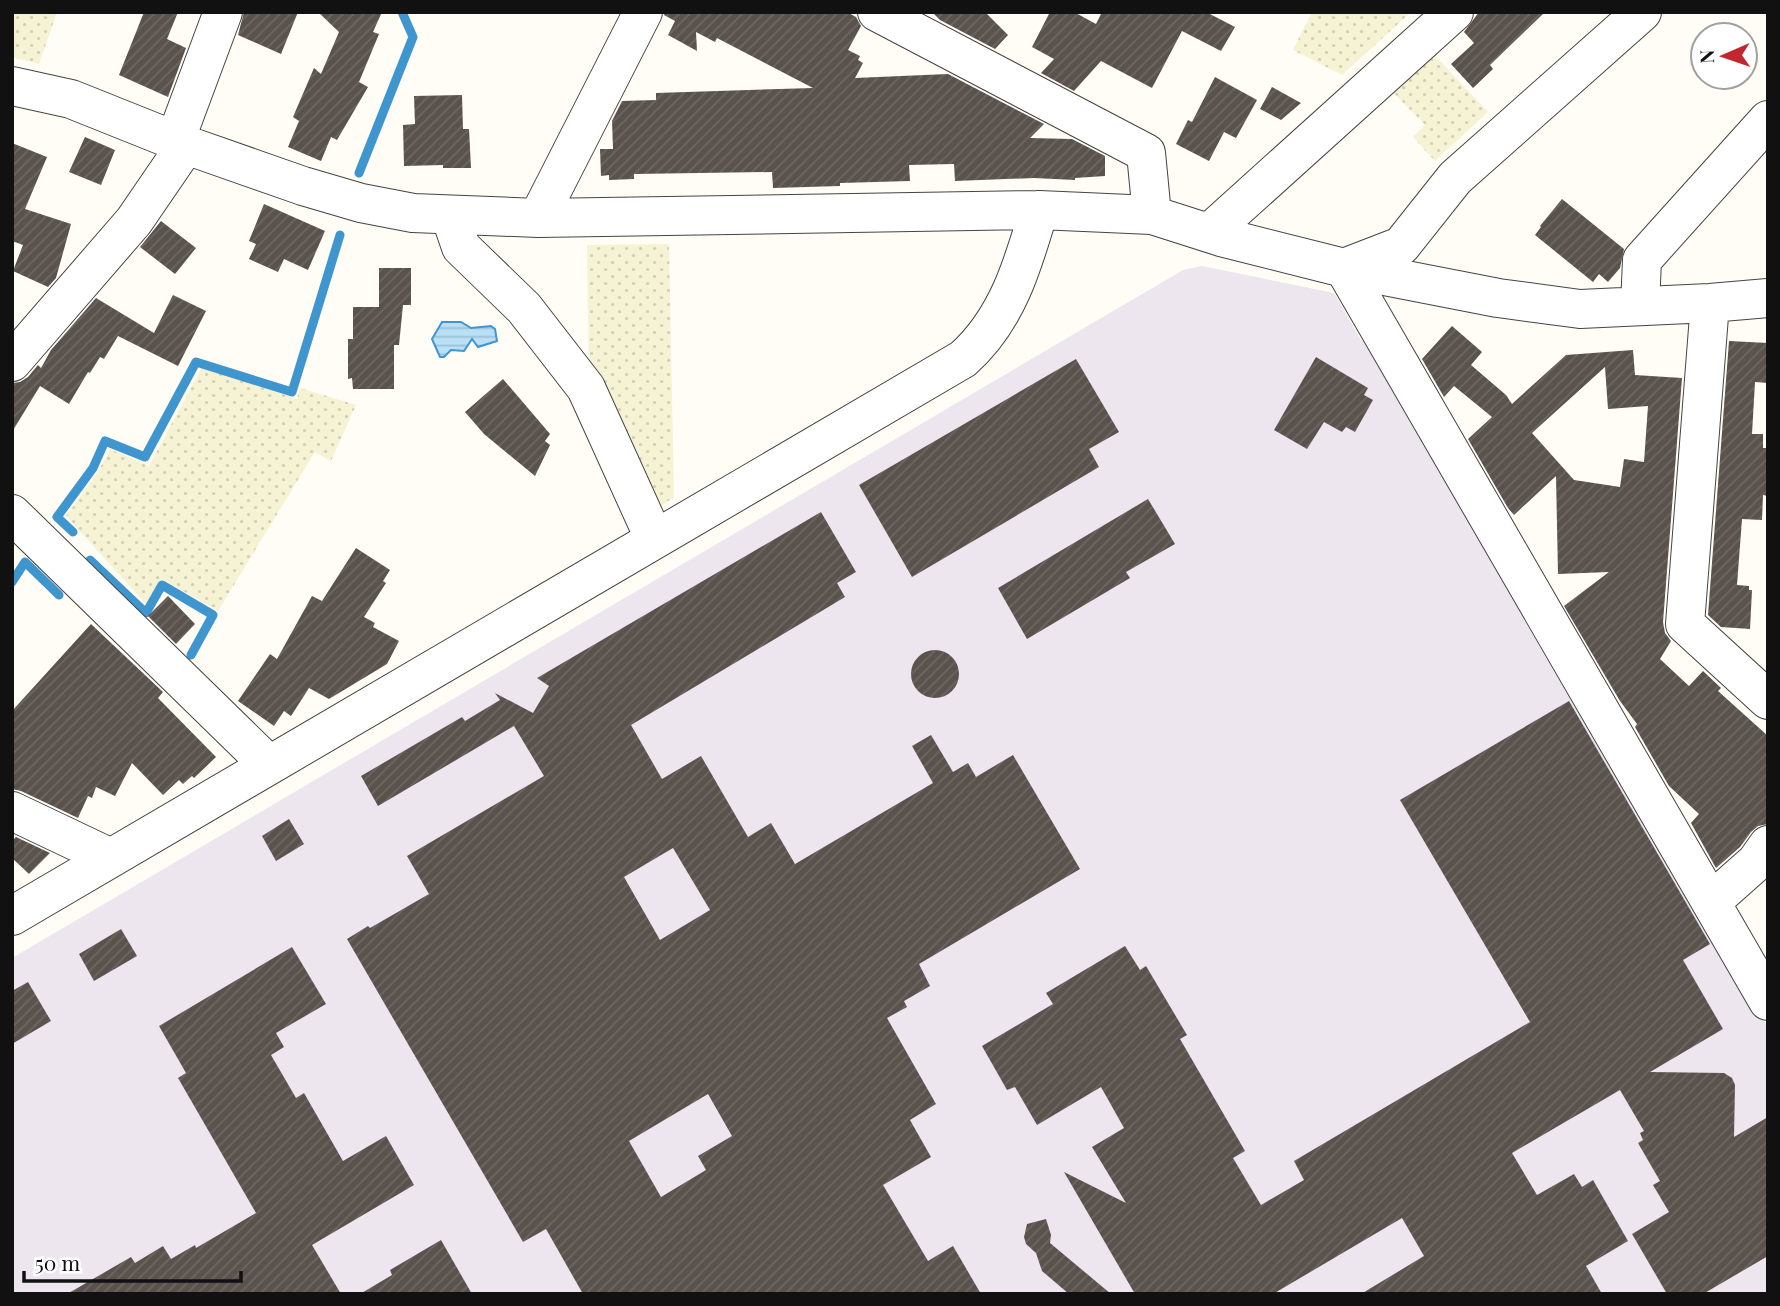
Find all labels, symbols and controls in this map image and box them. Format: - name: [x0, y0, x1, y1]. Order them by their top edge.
- north arrow: [1689, 21, 1759, 91]
- text: N: [1693, 49, 1719, 64]
- scale bar: [24, 1240, 242, 1284]
- text: 50 m: [35, 1248, 81, 1276]

